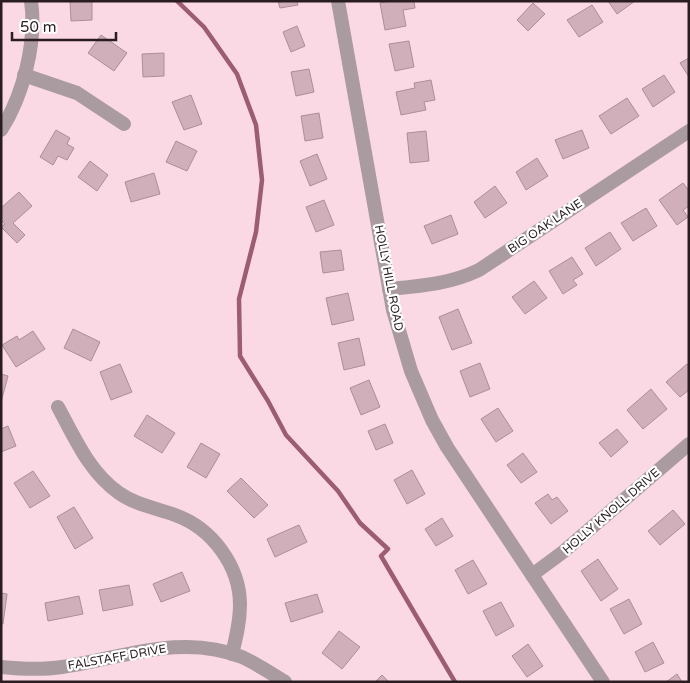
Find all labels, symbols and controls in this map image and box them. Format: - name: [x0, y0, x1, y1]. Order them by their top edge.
- scale bar: [12, 10, 116, 42]
- text: 50 m: [20, 18, 57, 36]
- street label: BIG OAK LANE: [505, 196, 585, 256]
- street label: HOLLY HILL ROAD: [372, 224, 406, 332]
- street label: HOLLY KNOLL DRIVE: [560, 465, 663, 557]
- street label: FALSTAFF DRIVE: [67, 641, 168, 673]

